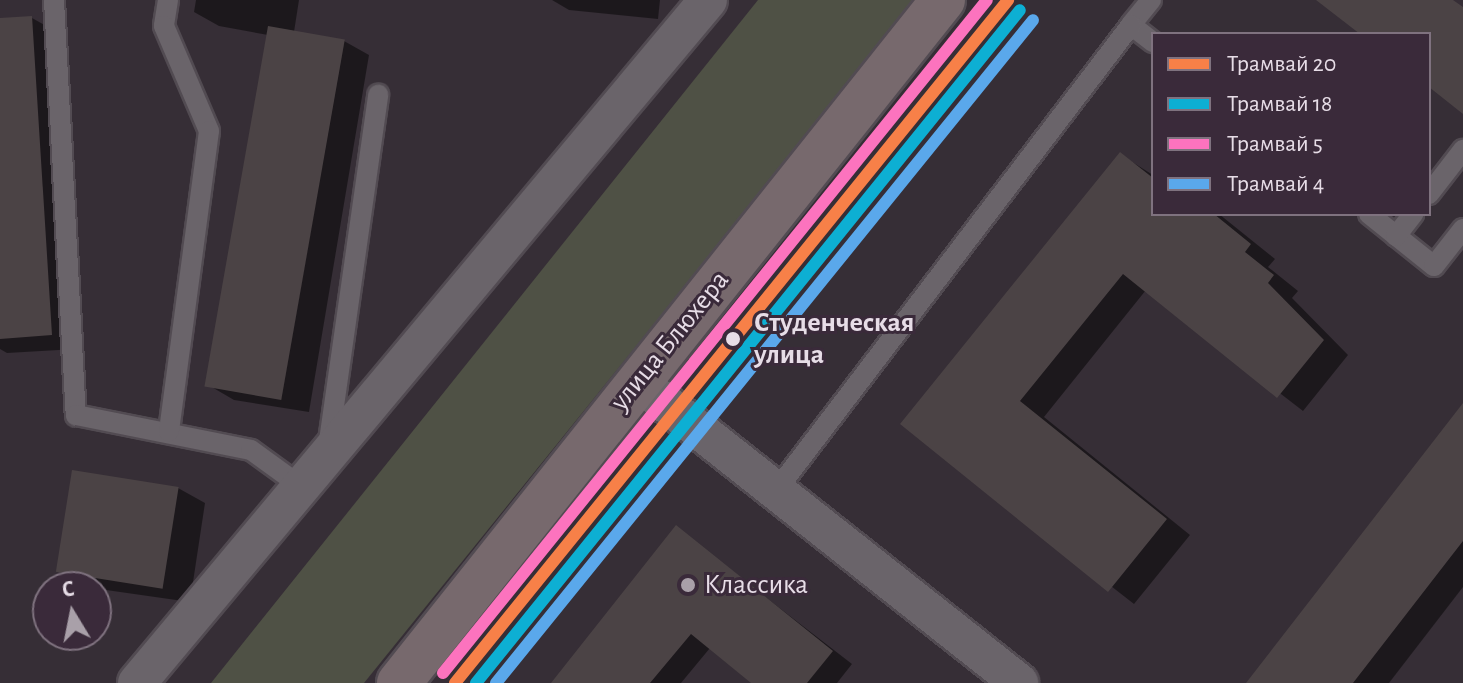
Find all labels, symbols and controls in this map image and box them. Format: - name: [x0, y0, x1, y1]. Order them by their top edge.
- legend: [1151, 32, 1431, 216]
- text: Трамвай 20: [1227, 52, 1336, 76]
- text: Трамвай 18: [1227, 92, 1332, 116]
- text: Трамвай 5: [1227, 132, 1323, 156]
- text: Трамвай 4: [1227, 172, 1324, 196]
- street label: улица Блюхера: [603, 264, 737, 418]
- place label: Студенческая улица: [754, 306, 914, 372]
- marker: Студенческая улица: [719, 325, 747, 353]
- place label: Классика: [704, 568, 808, 602]
- north arrow: [32, 571, 112, 651]
- marker: Классика: [679, 576, 697, 594]
- text: С: [60, 577, 76, 601]

